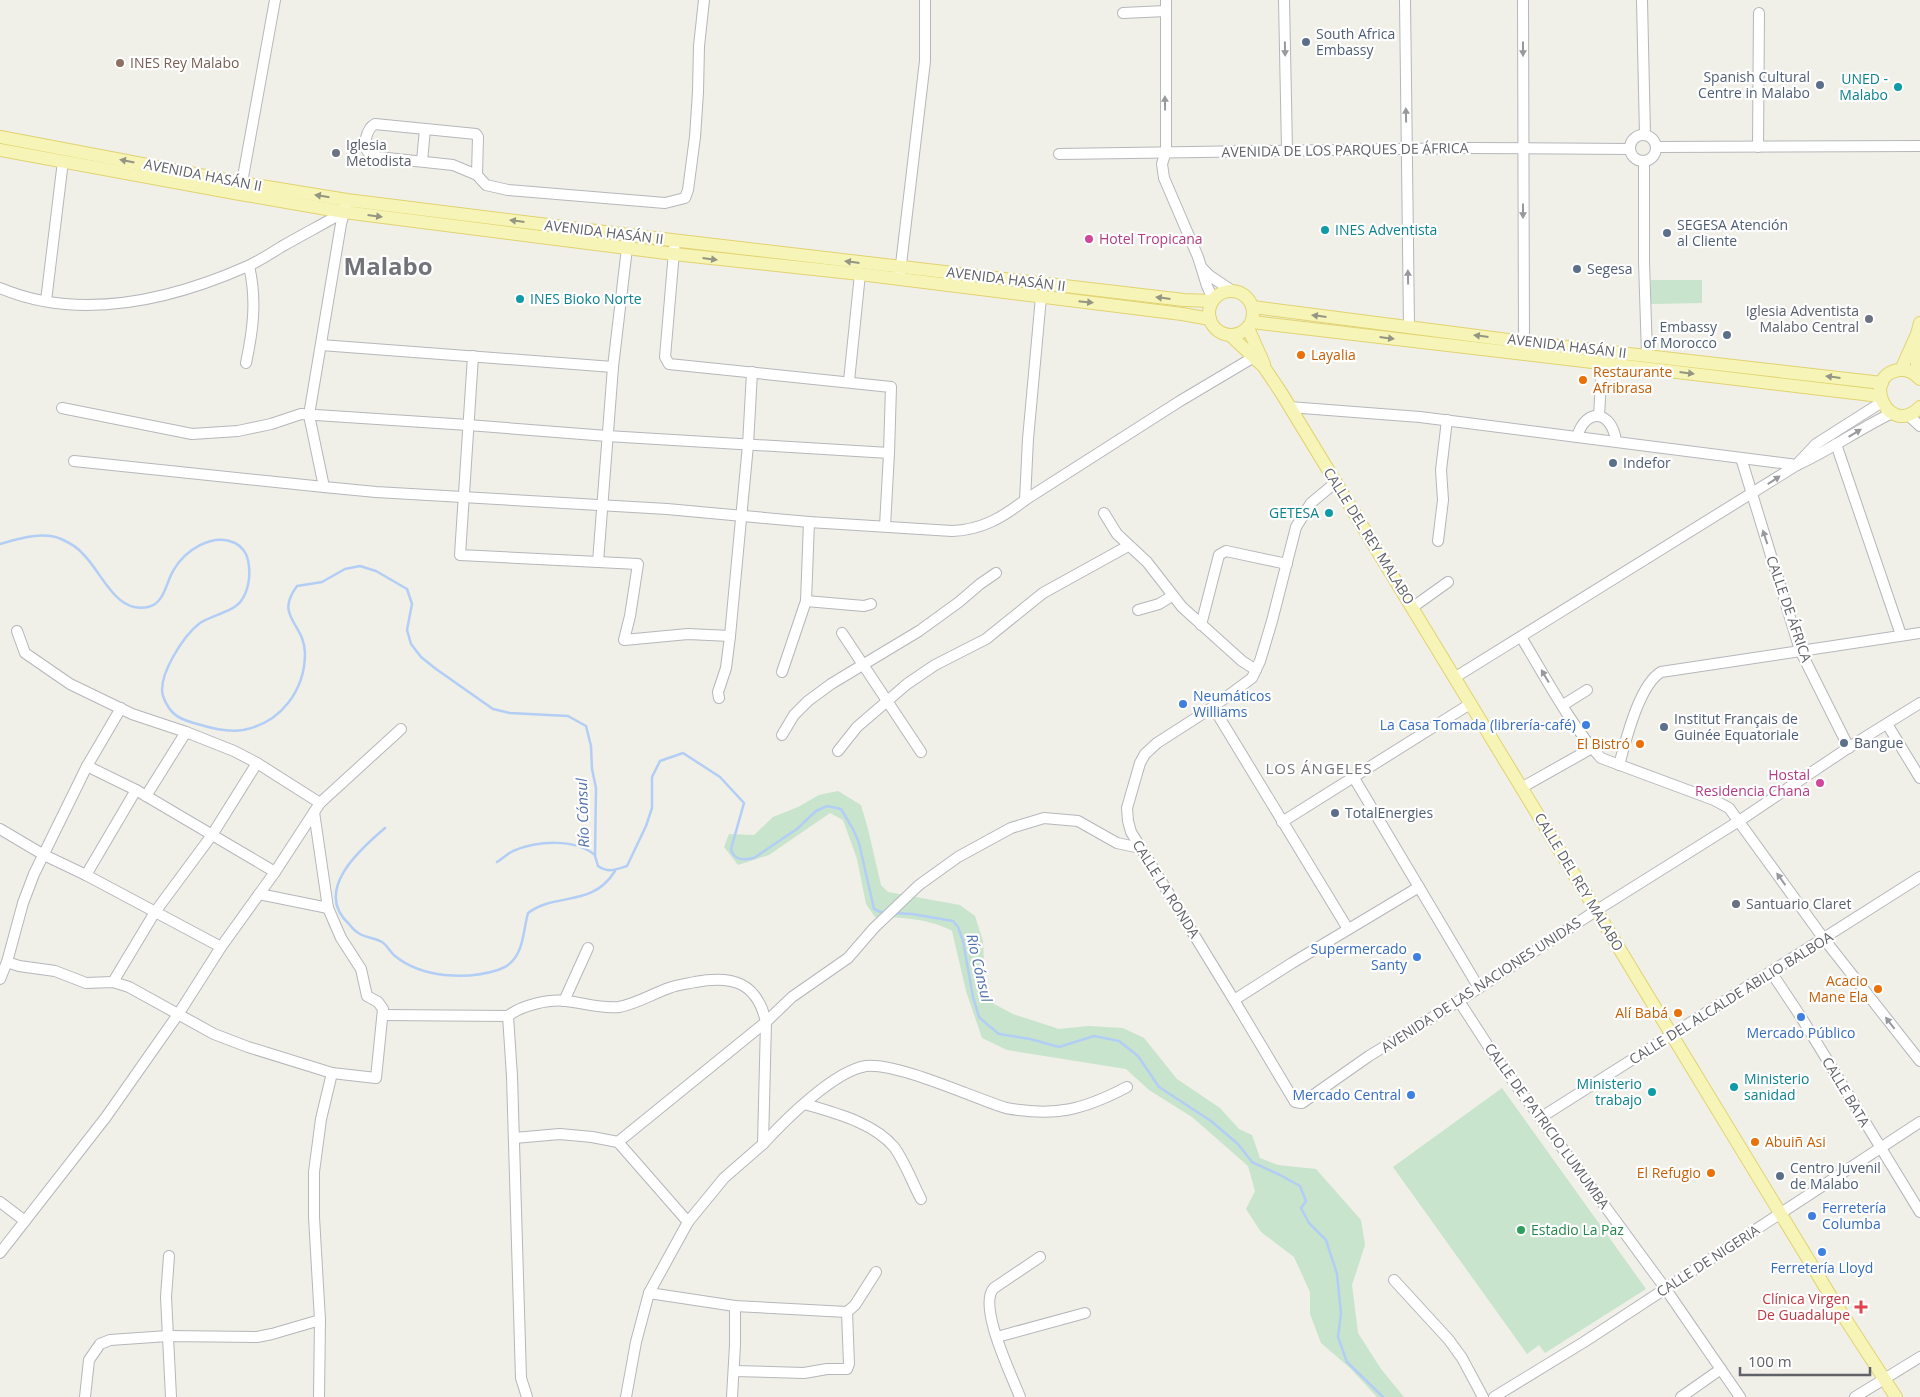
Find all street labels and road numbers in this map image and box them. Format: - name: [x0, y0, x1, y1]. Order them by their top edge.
- street label: AVENIDA DE LOS PARQUES DE ÁFRICA: [1221, 138, 1469, 161]
- street label: AVENIDA HASÁN II: [142, 154, 264, 195]
- street label: AVENIDA HASÁN II: [543, 215, 665, 248]
- street label: AVENIDA HASÁN II: [945, 262, 1067, 295]
- street label: AVENIDA HASÁN II: [1506, 329, 1628, 362]
- street label: CALLE DEL REY MALABO: [1319, 464, 1419, 608]
- street label: CALLE DE ÁFRICA: [1762, 553, 1817, 665]
- street label: CALLE DEL REY MALABO: [1531, 809, 1628, 954]
- street label: CALLE LA RONDA: [1129, 836, 1204, 942]
- street label: AVENIDA DE LAS NACIONES UNIDAS: [1377, 913, 1584, 1057]
- street label: CALLE DEL ALCALDE ABILIO BALBOA: [1625, 927, 1836, 1068]
- street label: CALLE DE PATRICIO LUMUMBA: [1481, 1039, 1614, 1213]
- street label: CALLE BATA: [1818, 1053, 1875, 1130]
- street label: CALLE DE NIGERIA: [1653, 1220, 1763, 1301]

